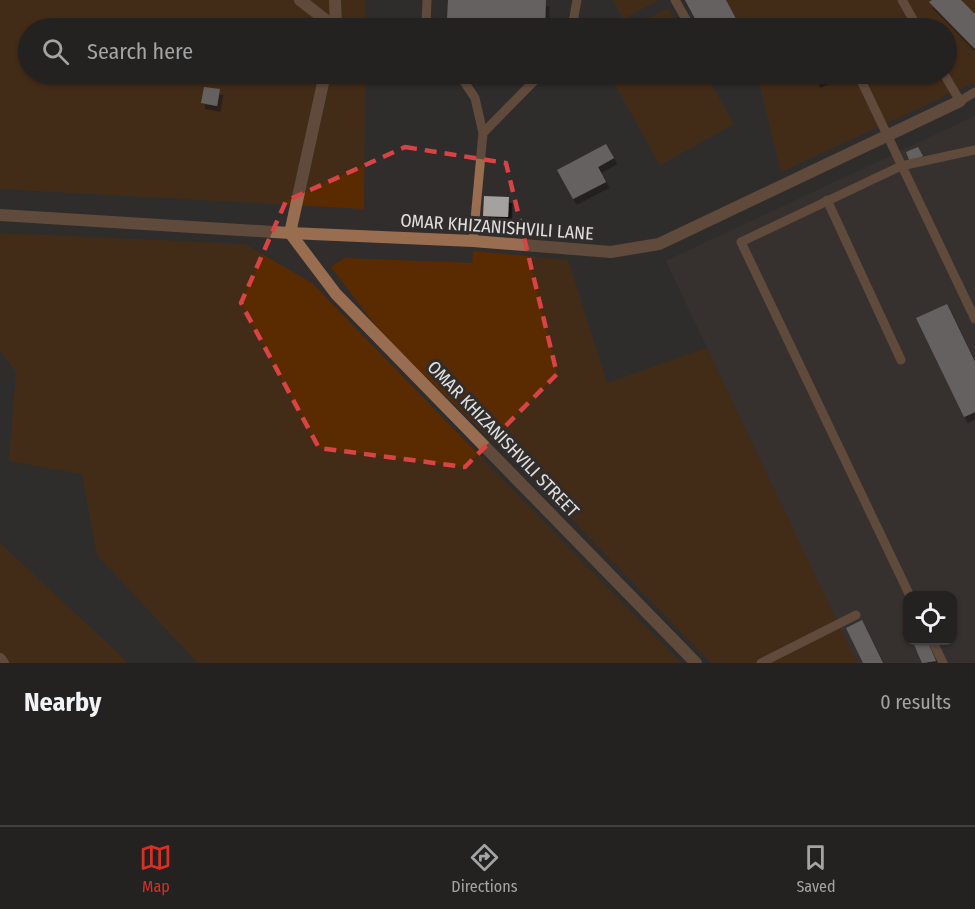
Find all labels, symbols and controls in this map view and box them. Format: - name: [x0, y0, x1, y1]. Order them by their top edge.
- search box: [18, 18, 957, 84]
- icon: search: [39, 35, 72, 68]
- text: Search here: [87, 38, 193, 65]
- street label: OMAR KHIZANISHVILI LANE: [400, 209, 594, 245]
- street label: OMAR KHIZANISHVILI STREET: [423, 356, 584, 522]
- map controls: [903, 591, 957, 645]
- button: locate: [903, 591, 957, 645]
- text: Nearby: [24, 687, 101, 718]
- text: 0 results: [880, 690, 951, 714]
- tab: Map: [139, 841, 172, 896]
- tab: Directions: [451, 841, 518, 896]
- tab: Saved: [796, 841, 836, 896]

